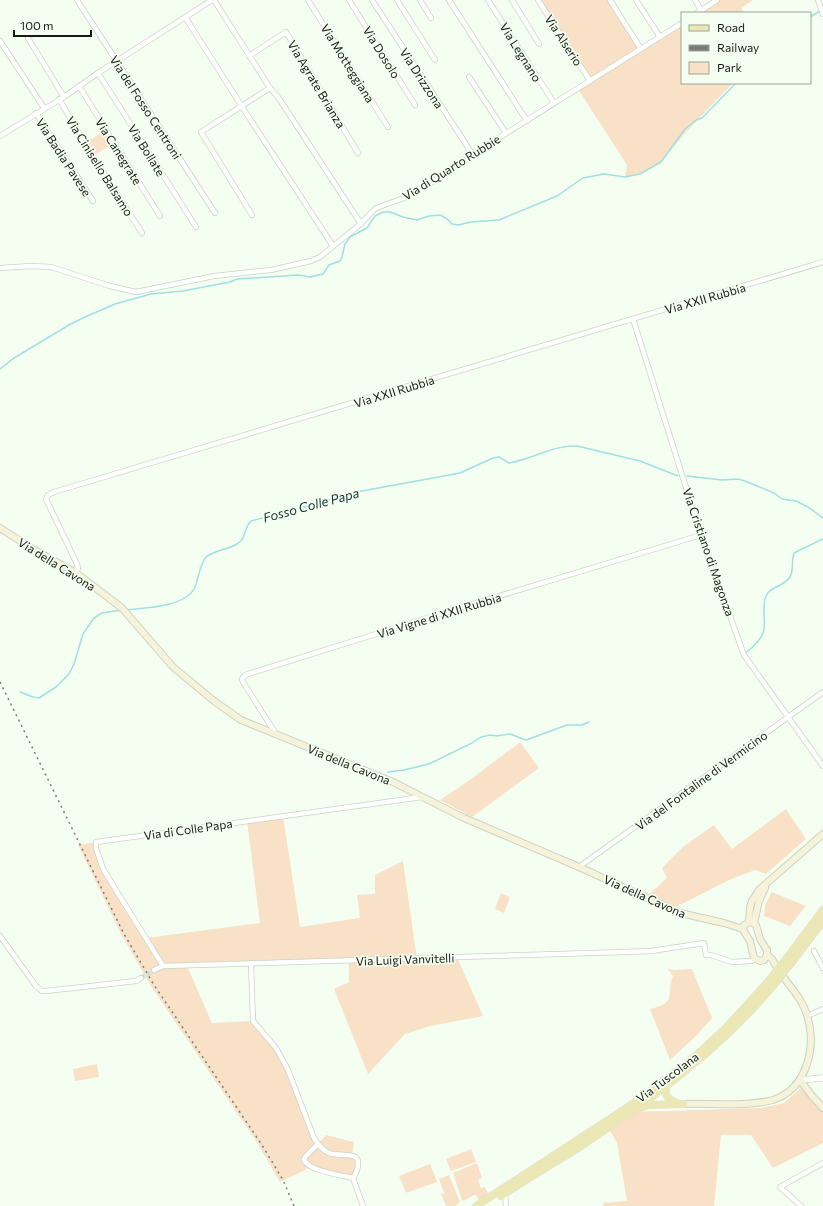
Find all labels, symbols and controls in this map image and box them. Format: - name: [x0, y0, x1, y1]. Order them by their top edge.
- scale bar: [14, 12, 91, 38]
- street label: Via Alserio: [542, 12, 586, 68]
- legend: [681, 12, 811, 84]
- text: 100 m: [20, 18, 54, 32]
- street label: Via Legnano: [497, 20, 545, 84]
- text: Road: [717, 20, 745, 34]
- street label: Via Motteggiana: [318, 21, 378, 105]
- street label: Via Dosolo: [361, 23, 403, 81]
- street label: Via Agrate Brianza: [285, 38, 349, 130]
- text: Railway: [717, 40, 759, 54]
- street label: Via Drizzona: [397, 45, 447, 111]
- street label: Via del Fosso Centroni: [107, 53, 185, 161]
- text: Park: [717, 60, 743, 74]
- street label: Via Cinisello Balsamo: [64, 114, 136, 218]
- street label: Via Badia Pavese: [34, 115, 94, 199]
- street label: Via Canegrate: [93, 115, 145, 187]
- street label: Via Bollate: [126, 122, 168, 178]
- street label: Via di Quarto Rubbie: [400, 131, 502, 203]
- street label: Via XXII Rubbia: [663, 280, 747, 316]
- street label: Via XXII Rubbia: [352, 372, 436, 410]
- water label: Fosso Colle Papa: [261, 484, 361, 526]
- street label: Via Cristiano di Magonza: [680, 486, 738, 618]
- street label: Via della Cavona: [16, 535, 98, 593]
- street label: Via Vigne di XXII Rubbia: [375, 589, 503, 641]
- street label: Via del Fontaline di Vermicino: [632, 727, 770, 833]
- street label: Via della Cavona: [305, 741, 393, 787]
- street label: Via di Colle Papa: [143, 816, 233, 842]
- street label: Via della Cavona: [602, 872, 688, 920]
- street label: Via Luigi Vanvitelli: [355, 950, 455, 968]
- street label: Via Tuscolana: [633, 1049, 701, 1105]

